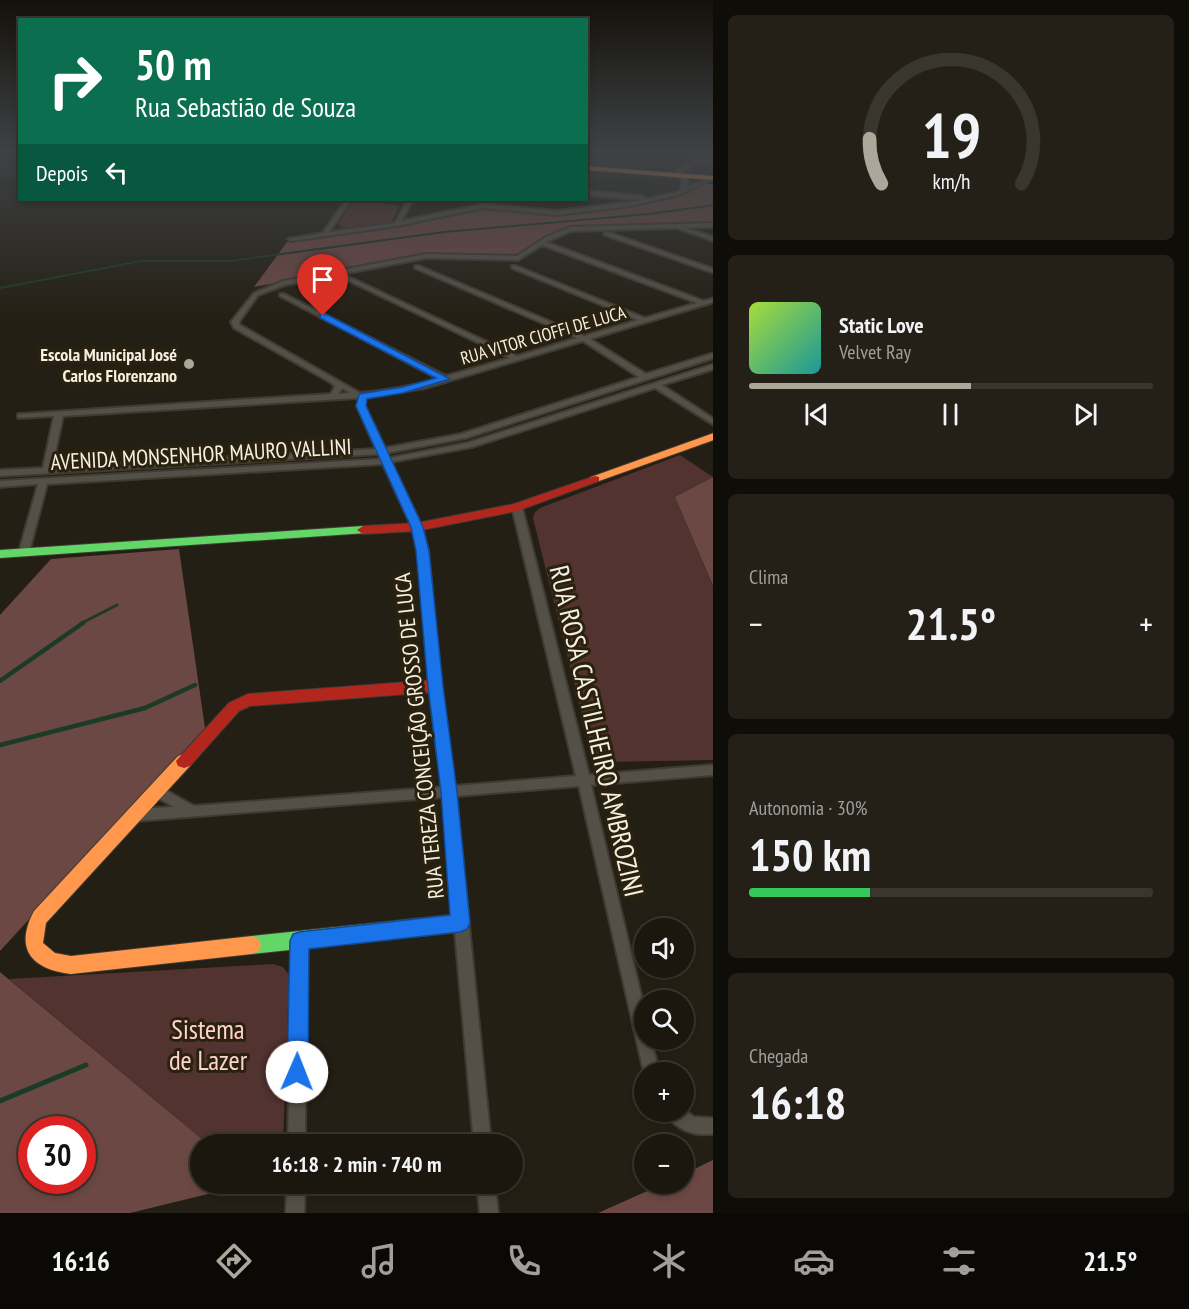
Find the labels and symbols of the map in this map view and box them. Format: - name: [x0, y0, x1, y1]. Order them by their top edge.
- pin: [297, 254, 348, 316]
- street label: RUA VITOR CIOFFI DE LUCA: [458, 300, 629, 370]
- place label: Escola Municipal José Carlos Florenzano: [40, 343, 177, 387]
- marker: Escola Municipal José Carlos Florenzano: [182, 357, 196, 371]
- street label: AVENIDA MONSENHOR MAURO VALLINI: [50, 432, 352, 476]
- street label: RUA ROSA CASTILHEIRO AMBROZINI: [542, 562, 652, 900]
- street label: RUA TEREZA CONCEIÇÃO GROSSO DE LUCA: [388, 571, 450, 900]
- park label: Sistema de Lazer: [169, 1012, 248, 1077]
- position arrow: [265, 1040, 329, 1104]
- speed limit sign: 30: [18, 1116, 96, 1194]

